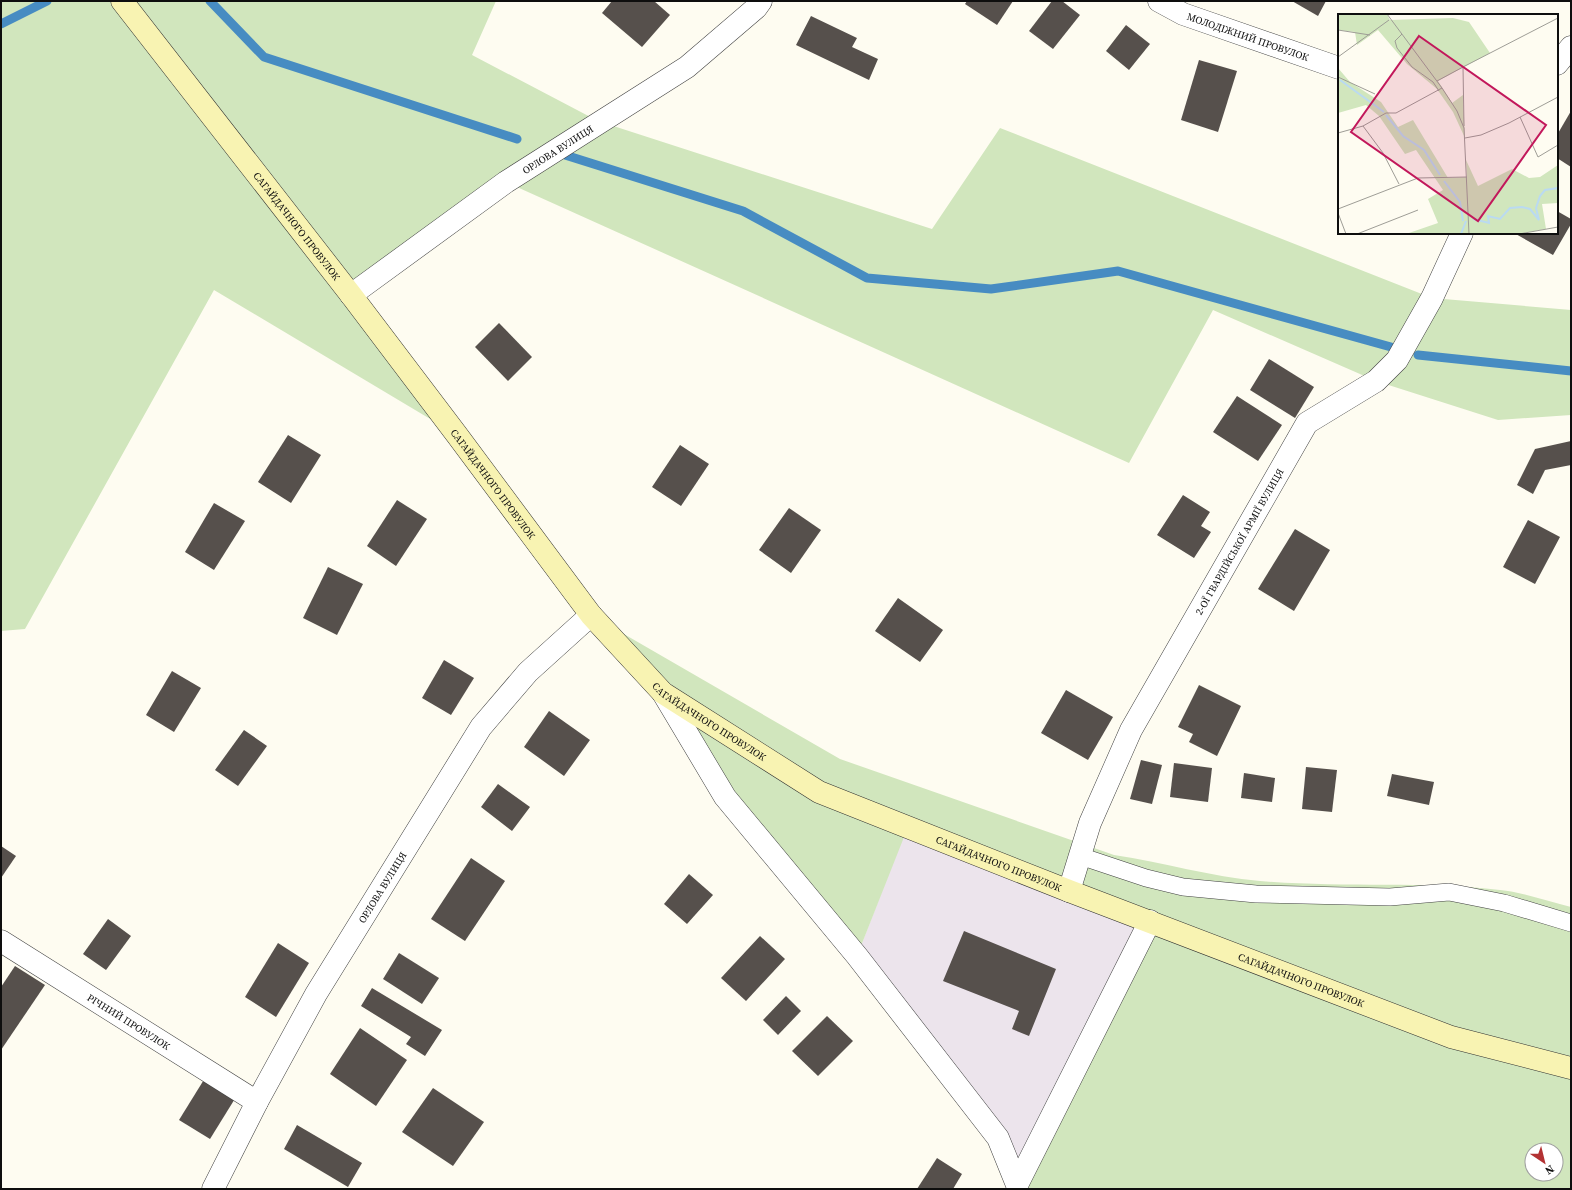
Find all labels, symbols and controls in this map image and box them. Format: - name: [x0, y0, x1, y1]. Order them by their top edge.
- street label: МОЛОДІЖНИЙ ПРОВУЛОК: [1185, 10, 1311, 64]
- inset map: [1338, 14, 1558, 234]
- street label: ОРЛОВА ВУЛИЦЯ: [520, 122, 596, 177]
- street label: САГАЙДАЧНОГО ПРОВУЛОК: [250, 169, 343, 283]
- street label: САГАЙДАЧНОГО ПРОВУЛОК: [448, 426, 538, 542]
- street label: 2-ОЇ ГВАРДІЙСЬКОЇ АРМІЇ ВУЛИЦЯ: [1192, 466, 1287, 617]
- street label: САГАЙДАЧНОГО ПРОВУЛОК: [649, 680, 769, 764]
- street label: САГАЙДАЧНОГО ПРОВУЛОК: [934, 833, 1064, 895]
- street label: ОРЛОВА ВУЛИЦЯ: [355, 849, 410, 926]
- street label: САГАЙДАЧНОГО ПРОВУЛОК: [1236, 950, 1366, 1010]
- street label: РІЧНИЙ ПРОВУЛОК: [85, 991, 173, 1053]
- north arrow: [1524, 1142, 1564, 1182]
- text: N: [1542, 1161, 1557, 1178]

